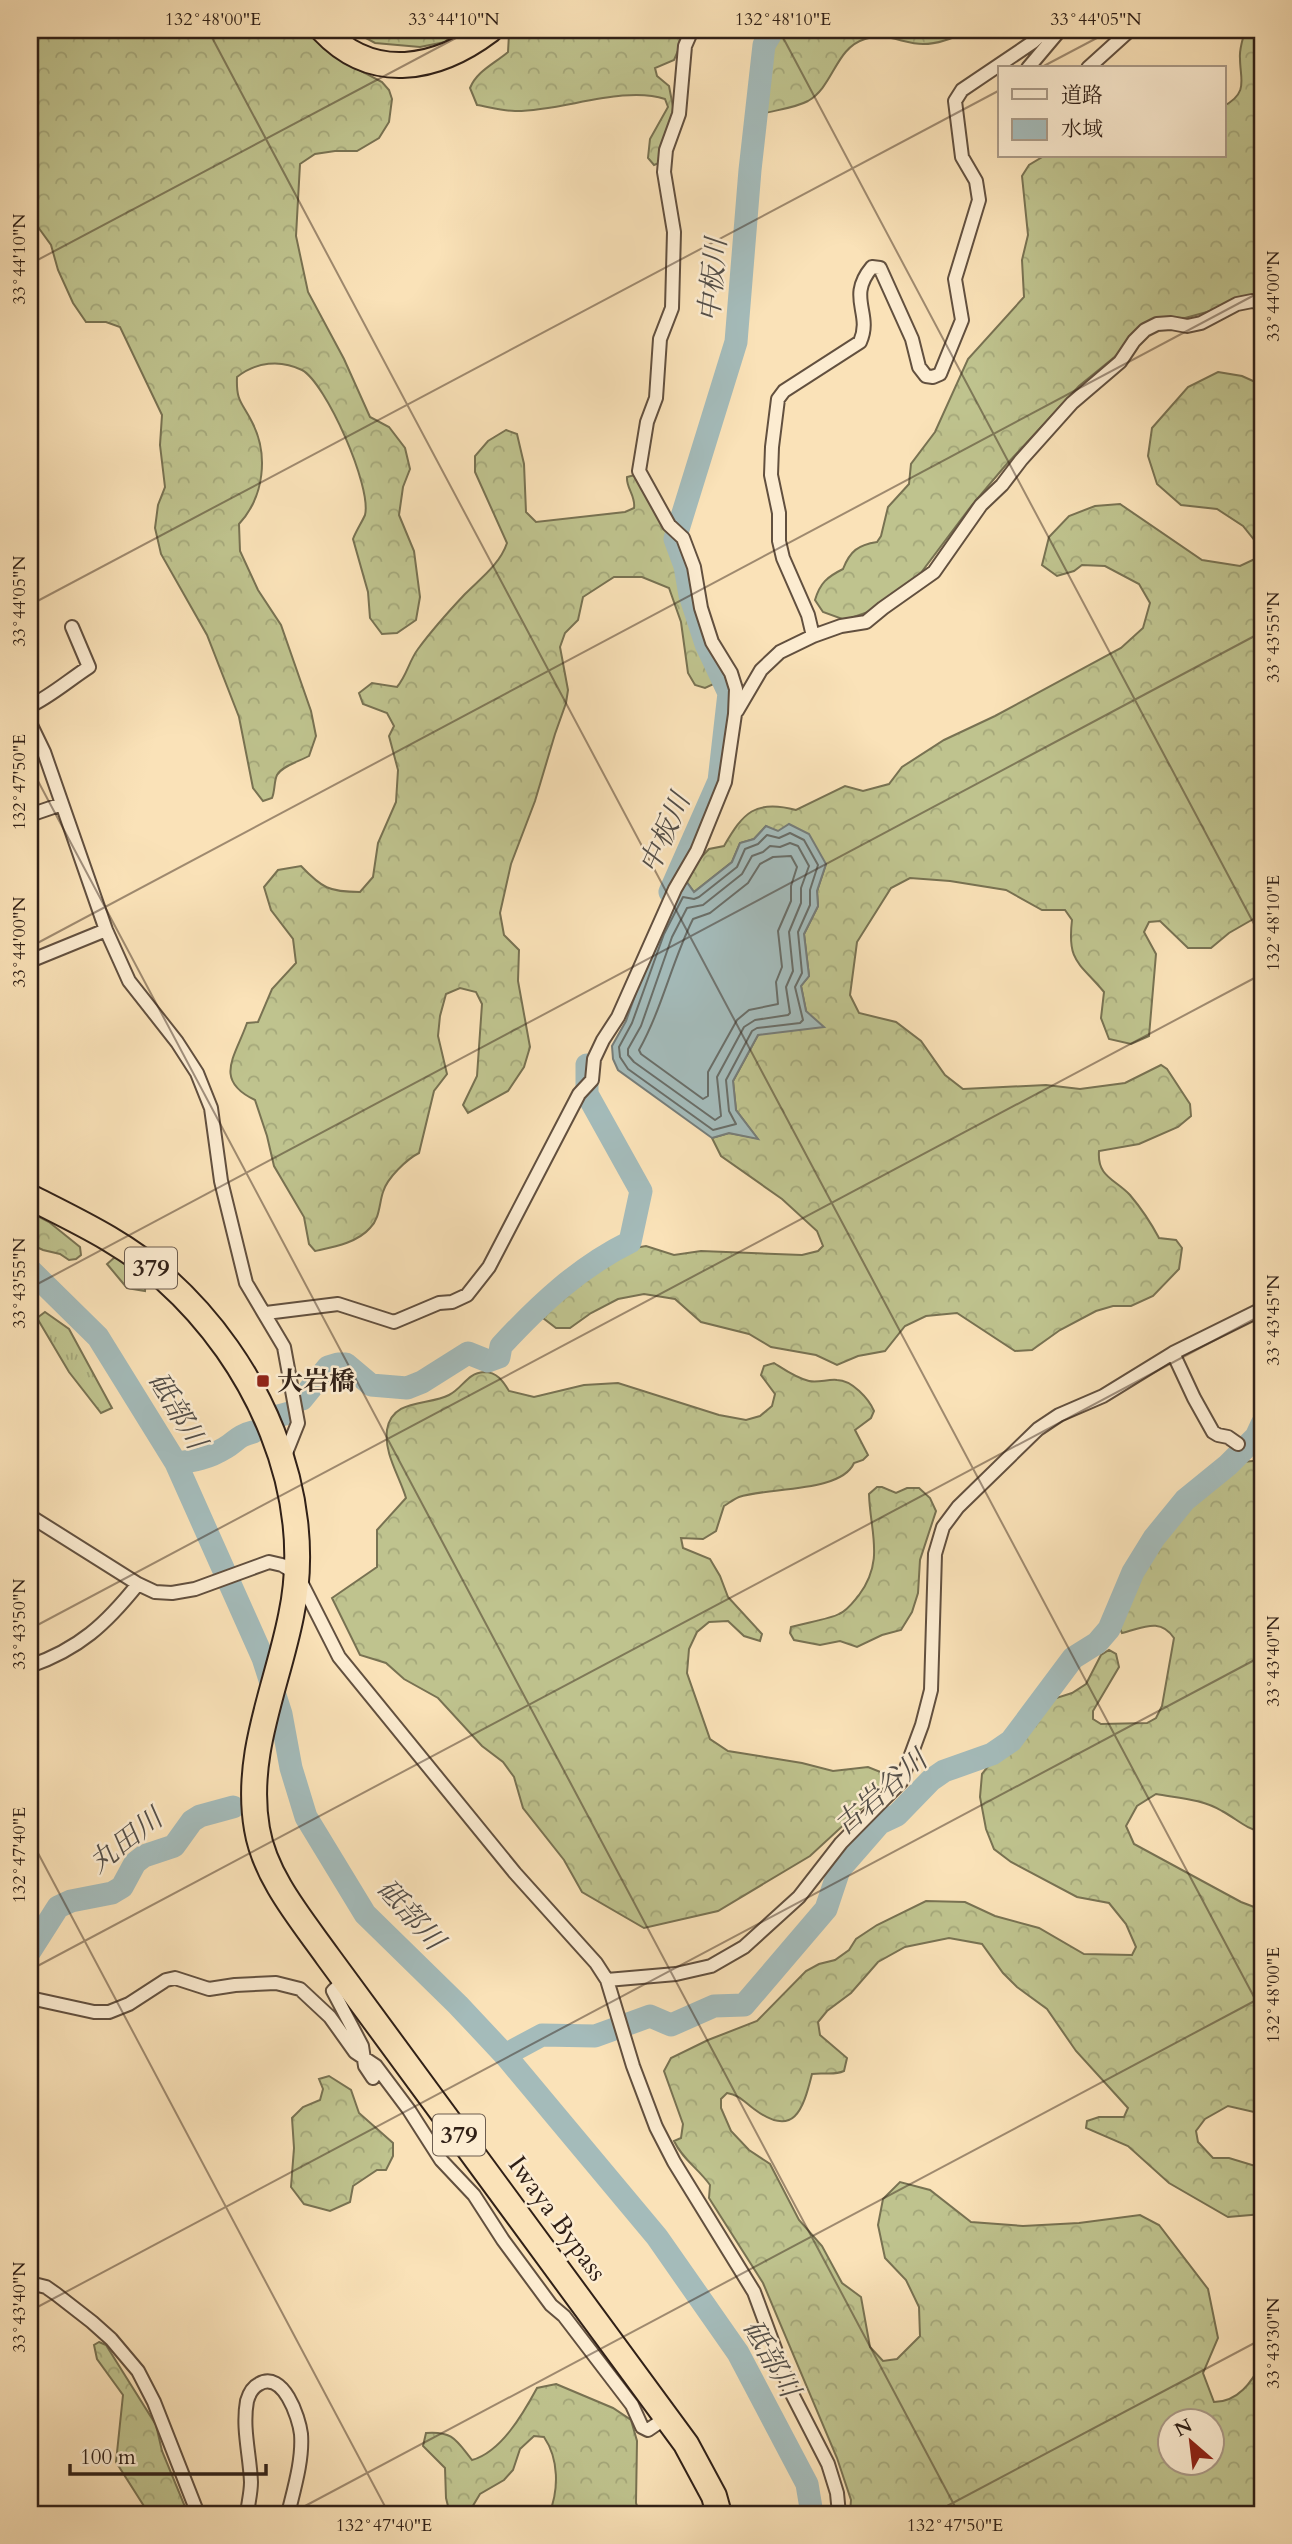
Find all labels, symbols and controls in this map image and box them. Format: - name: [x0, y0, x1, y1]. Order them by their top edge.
- text: 132°48'00"E: [165, 7, 261, 32]
- text: 33°44'10"N: [408, 7, 500, 32]
- text: 132°48'10"E: [735, 7, 831, 32]
- text: 33°44'05"N: [1050, 7, 1142, 32]
- legend: [998, 66, 1226, 158]
- text: 道路: [1061, 81, 1103, 110]
- text: 水域: [1061, 115, 1103, 144]
- text: 33°44'10"N: [7, 213, 32, 305]
- water label: 中板川: [690, 234, 736, 324]
- text: 33°44'00"N: [1261, 250, 1286, 342]
- text: 33°44'05"N: [7, 555, 32, 647]
- text: 33°43'55"N: [1261, 591, 1286, 683]
- text: 132°47'50"E: [7, 734, 32, 830]
- water label: 中板川: [630, 785, 701, 880]
- text: 132°48'10"E: [1261, 875, 1286, 971]
- text: 33°44'00"N: [7, 896, 32, 988]
- text: 33°43'55"N: [7, 1237, 32, 1329]
- road number: 379: [125, 1248, 177, 1288]
- text: 33°43'45"N: [1261, 1274, 1286, 1366]
- place label: 大岩橋: [277, 1364, 355, 1399]
- water label: 砥部川: [139, 1365, 217, 1459]
- marker: 大岩橋: [255, 1373, 271, 1389]
- text: 33°43'50"N: [7, 1578, 32, 1670]
- text: 33°43'40"N: [1261, 1615, 1286, 1707]
- water label: 古岩谷川: [826, 1740, 938, 1844]
- water label: 丸田川: [81, 1798, 173, 1882]
- text: 132°47'40"E: [7, 1807, 32, 1903]
- water label: 砥部川: [368, 1871, 454, 1961]
- text: 132°48'00"E: [1261, 1947, 1286, 2043]
- road number: 379: [433, 2114, 485, 2156]
- street label: Iwaya Bypass: [500, 2149, 615, 2288]
- text: 33°43'40"N: [7, 2261, 32, 2353]
- text: 33°43'30"N: [1261, 2297, 1286, 2389]
- water label: 砥部川: [734, 2313, 810, 2407]
- north arrow: [1156, 2408, 1226, 2478]
- text: N: [1170, 2412, 1197, 2443]
- scale bar: [70, 2432, 266, 2476]
- text: 100 m: [80, 2443, 136, 2472]
- text: 132°47'40"E: [336, 2513, 432, 2538]
- text: 132°47'50"E: [907, 2513, 1003, 2538]

